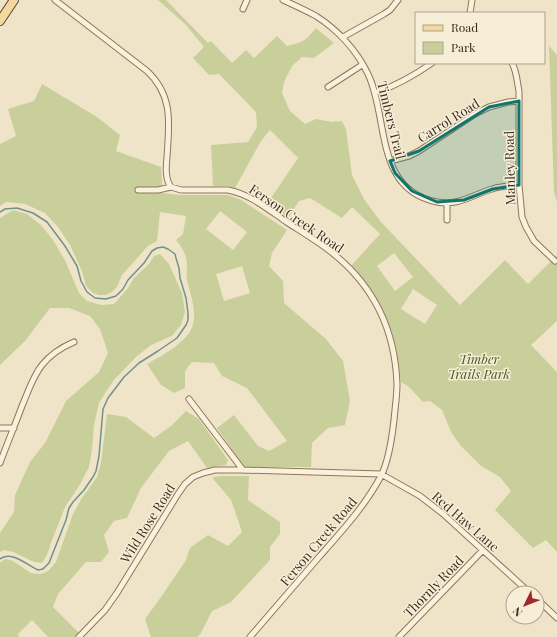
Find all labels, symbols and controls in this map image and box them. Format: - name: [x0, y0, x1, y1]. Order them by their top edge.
- legend: [415, 12, 545, 64]
- text: Road: [451, 19, 478, 35]
- text: Park: [451, 39, 476, 55]
- street label: Timbers Trail: [374, 79, 410, 161]
- street label: Carrol Road: [414, 94, 483, 146]
- street label: Manley Road: [500, 130, 518, 205]
- street label: Ferson Creek Road: [246, 180, 348, 256]
- park label: Timber Trails Park: [448, 350, 510, 382]
- street label: Wild Rose Road: [115, 480, 178, 567]
- street label: Red Haw Lane: [429, 487, 503, 555]
- street label: Ferson Creek Road: [276, 493, 360, 589]
- street label: Thornly Road: [399, 551, 467, 620]
- north arrow: [505, 585, 545, 625]
- text: N: [509, 604, 526, 620]

